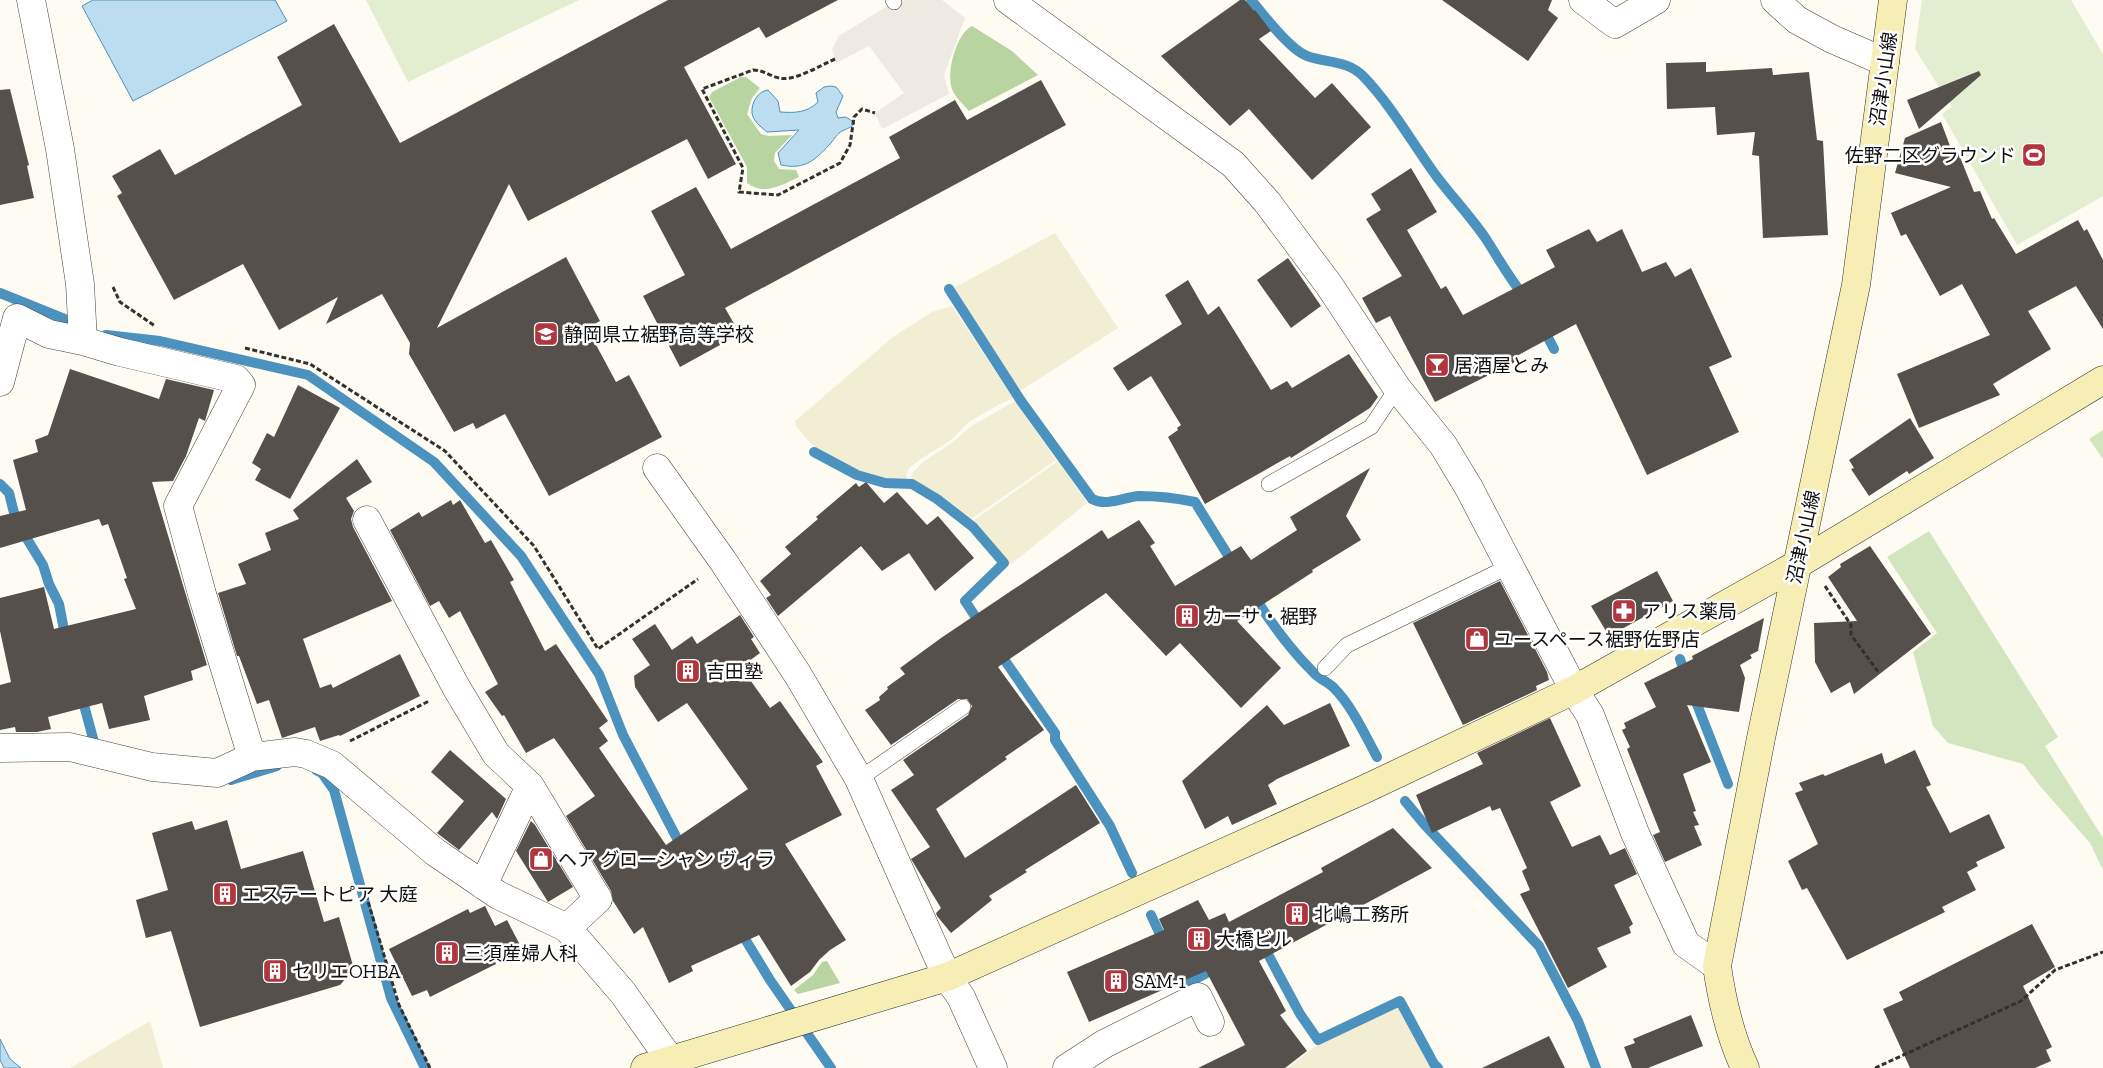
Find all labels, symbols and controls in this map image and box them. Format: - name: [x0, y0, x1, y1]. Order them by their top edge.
- street label: 沼津小山線: [1865, 30, 1901, 128]
- sports icon: 佐野二区グラウンド: [2021, 142, 2047, 168]
- place label: 佐野二区グラウンド: [1845, 144, 2016, 167]
- school or university icon: 静岡県立裾野高等学校: [533, 321, 559, 347]
- place label: 静岡県立裾野高等学校: [564, 323, 754, 346]
- bar icon: 居酒屋とみ: [1424, 352, 1450, 378]
- place label: 居酒屋とみ: [1454, 354, 1549, 377]
- street label: 沼津小山線: [1782, 488, 1825, 586]
- pharmacy icon: アリス薬局: [1611, 598, 1637, 624]
- place label: アリス薬局: [1642, 600, 1737, 623]
- building icon: カーサ・裾野: [1174, 603, 1200, 629]
- place label: カーサ・裾野: [1204, 605, 1318, 628]
- shop icon: ユースペース裾野佐野店: [1464, 626, 1490, 652]
- place label: ユースペース裾野佐野店: [1494, 628, 1700, 651]
- building icon: 吉田塾: [675, 658, 701, 684]
- place label: 吉田塾: [706, 660, 763, 683]
- shop icon: ヘア グローシャン ヴィラ: [528, 846, 554, 872]
- place label: ヘア グローシャン ヴィラ: [558, 848, 775, 871]
- building icon: エステートピア 大庭: [212, 881, 238, 907]
- place label: エステートピア 大庭: [242, 883, 417, 906]
- building icon: 北嶋工務所: [1284, 901, 1310, 927]
- place label: 北嶋工務所: [1314, 903, 1409, 926]
- building icon: 大橋ビル: [1186, 926, 1212, 952]
- place label: 大橋ビル: [1216, 928, 1292, 951]
- building icon: 三須産婦人科: [434, 940, 460, 966]
- place label: 三須産婦人科: [464, 942, 578, 965]
- building icon: セリエOHBA: [262, 958, 288, 984]
- place label: セリエOHBA: [292, 960, 401, 983]
- building icon: SAM-1: [1103, 968, 1129, 994]
- place label: SAM-1: [1134, 970, 1186, 993]

